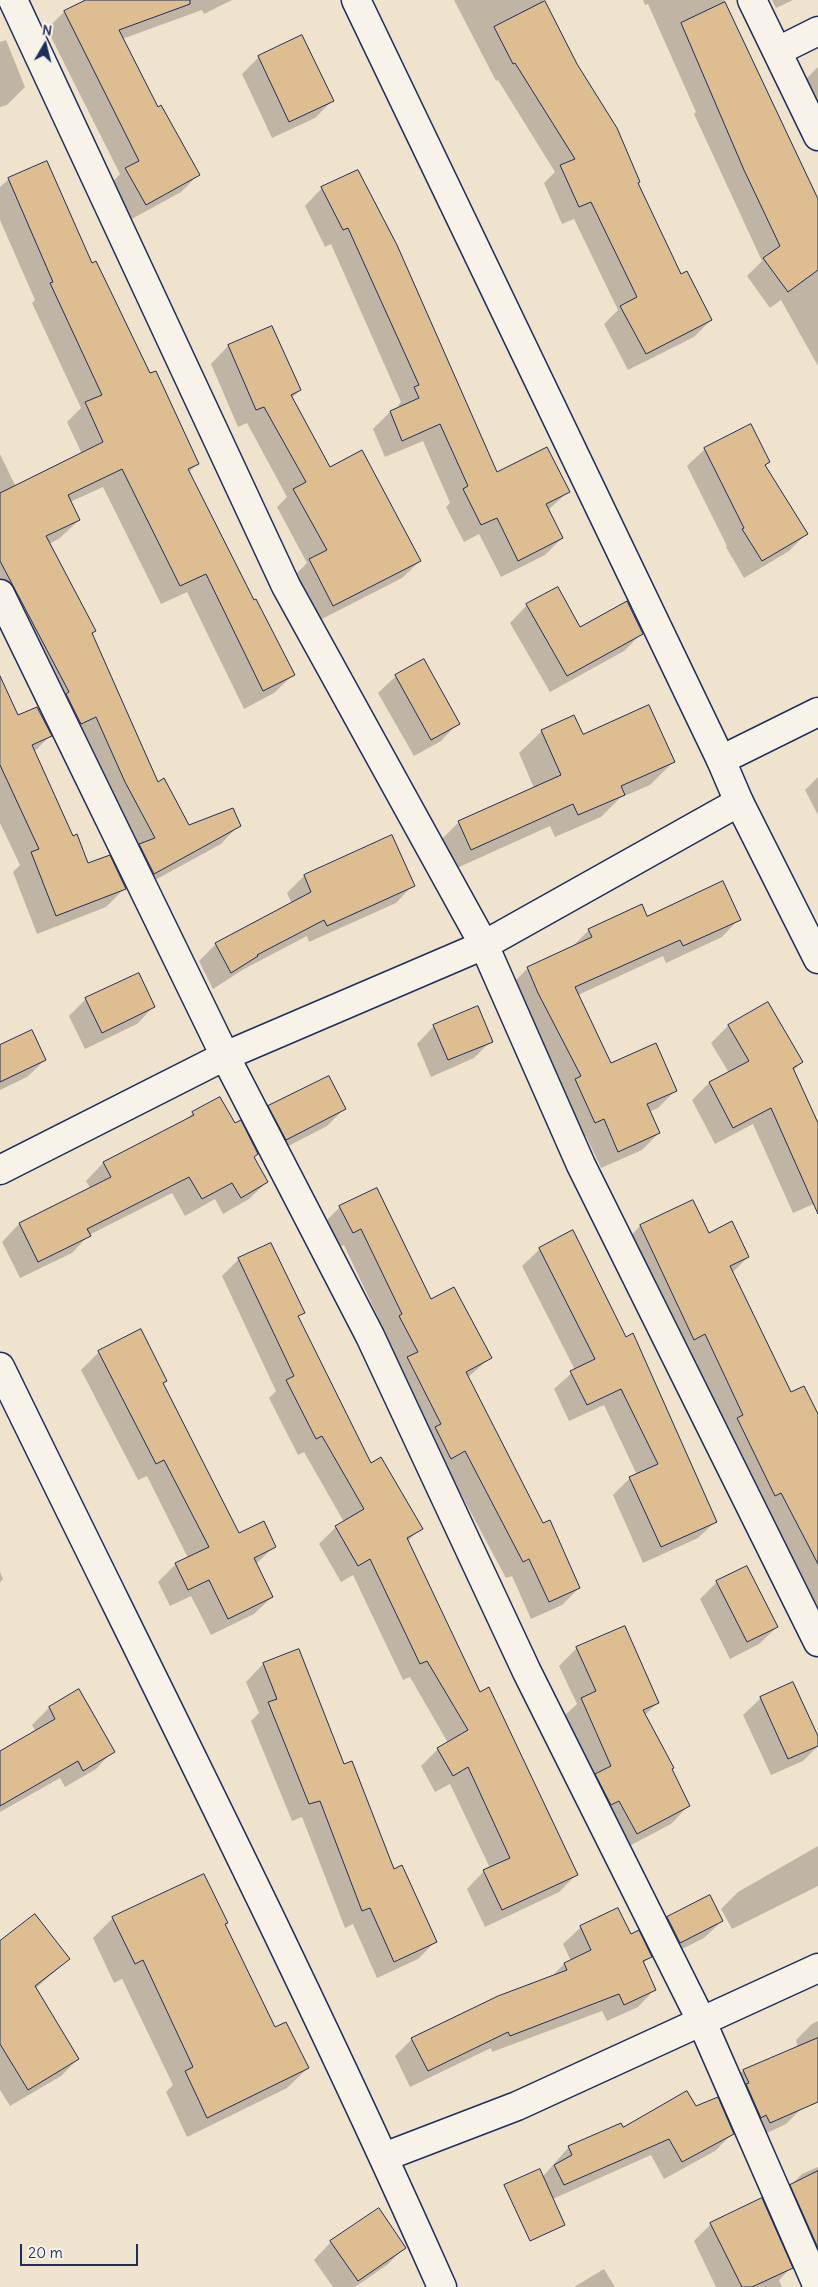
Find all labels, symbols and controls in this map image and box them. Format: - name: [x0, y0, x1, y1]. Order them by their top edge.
- north arrow: [20, 20, 70, 70]
- text: N: [41, 21, 53, 40]
- scale bar: [22, 2234, 140, 2266]
- text: 20 m: [28, 2243, 63, 2262]

